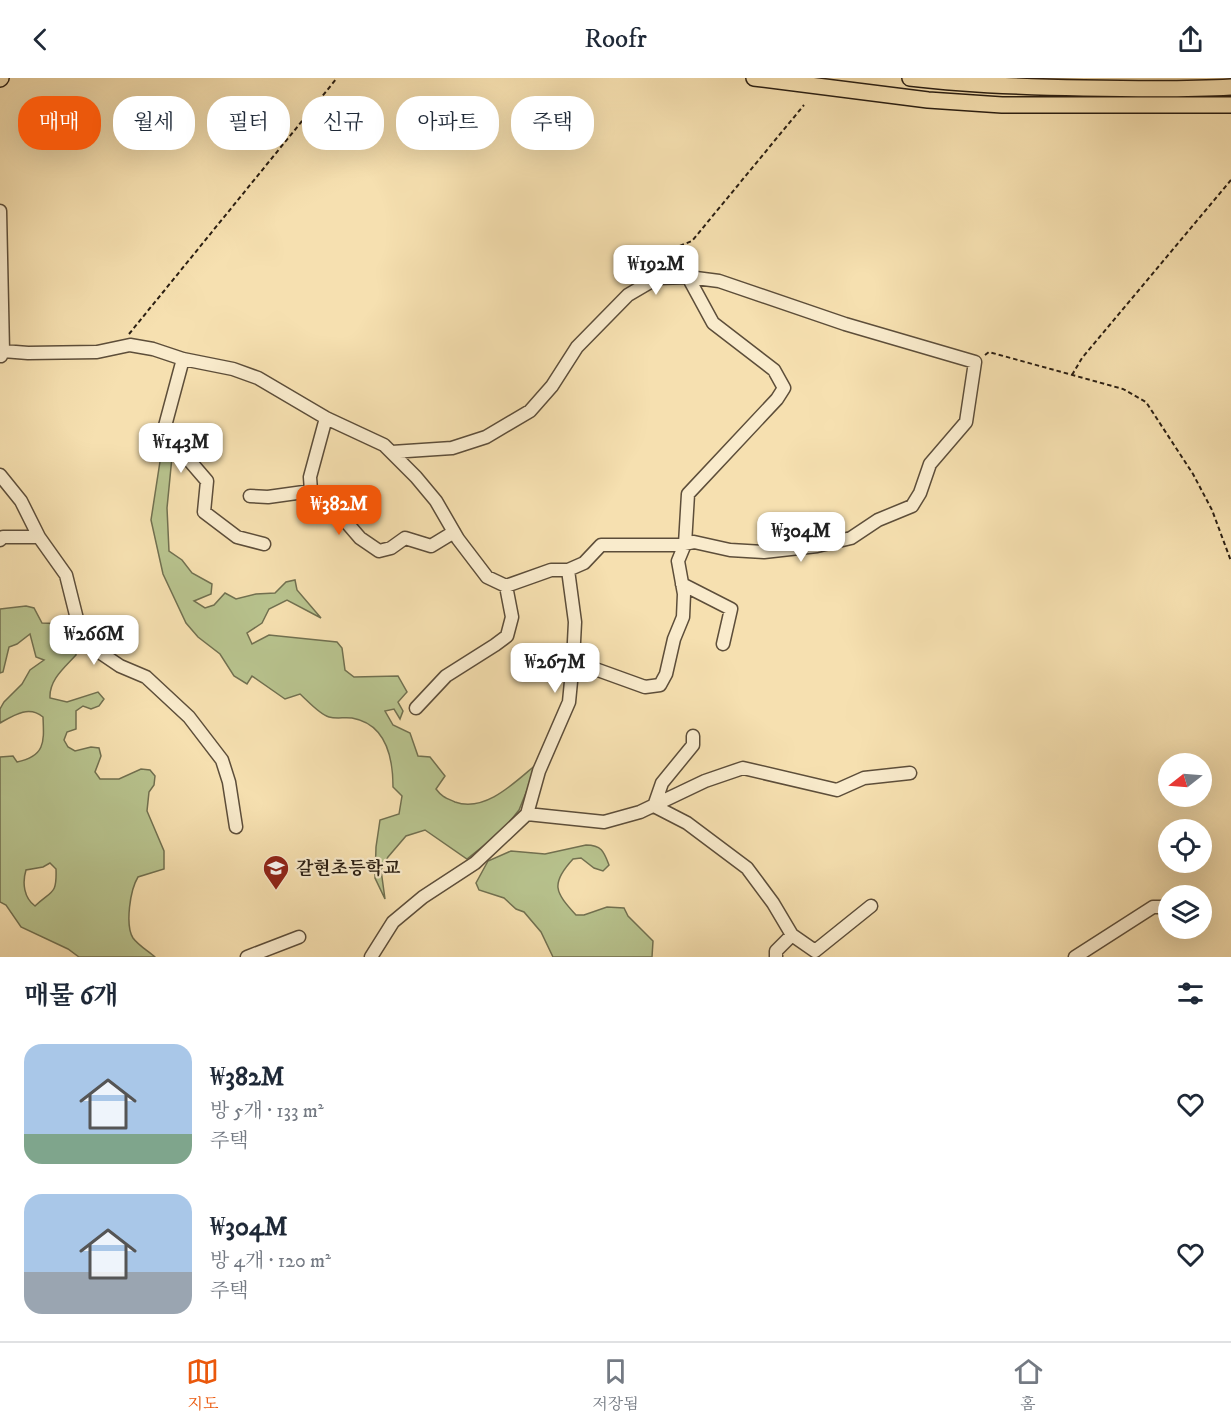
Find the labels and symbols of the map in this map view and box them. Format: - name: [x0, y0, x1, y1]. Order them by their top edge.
- pin: ₩192M: [614, 245, 698, 296]
- pin: ₩143M: [139, 423, 223, 474]
- pin: ₩382M: [297, 485, 381, 536]
- pin: ₩304M: [759, 512, 843, 563]
- pin: ₩266M: [52, 615, 136, 666]
- pin: ₩267M: [513, 643, 597, 694]
- north arrow: [1158, 753, 1212, 807]
- school or university icon: 갈현초등학교: [261, 853, 291, 891]
- place label: 갈현초등학교: [296, 858, 401, 880]

